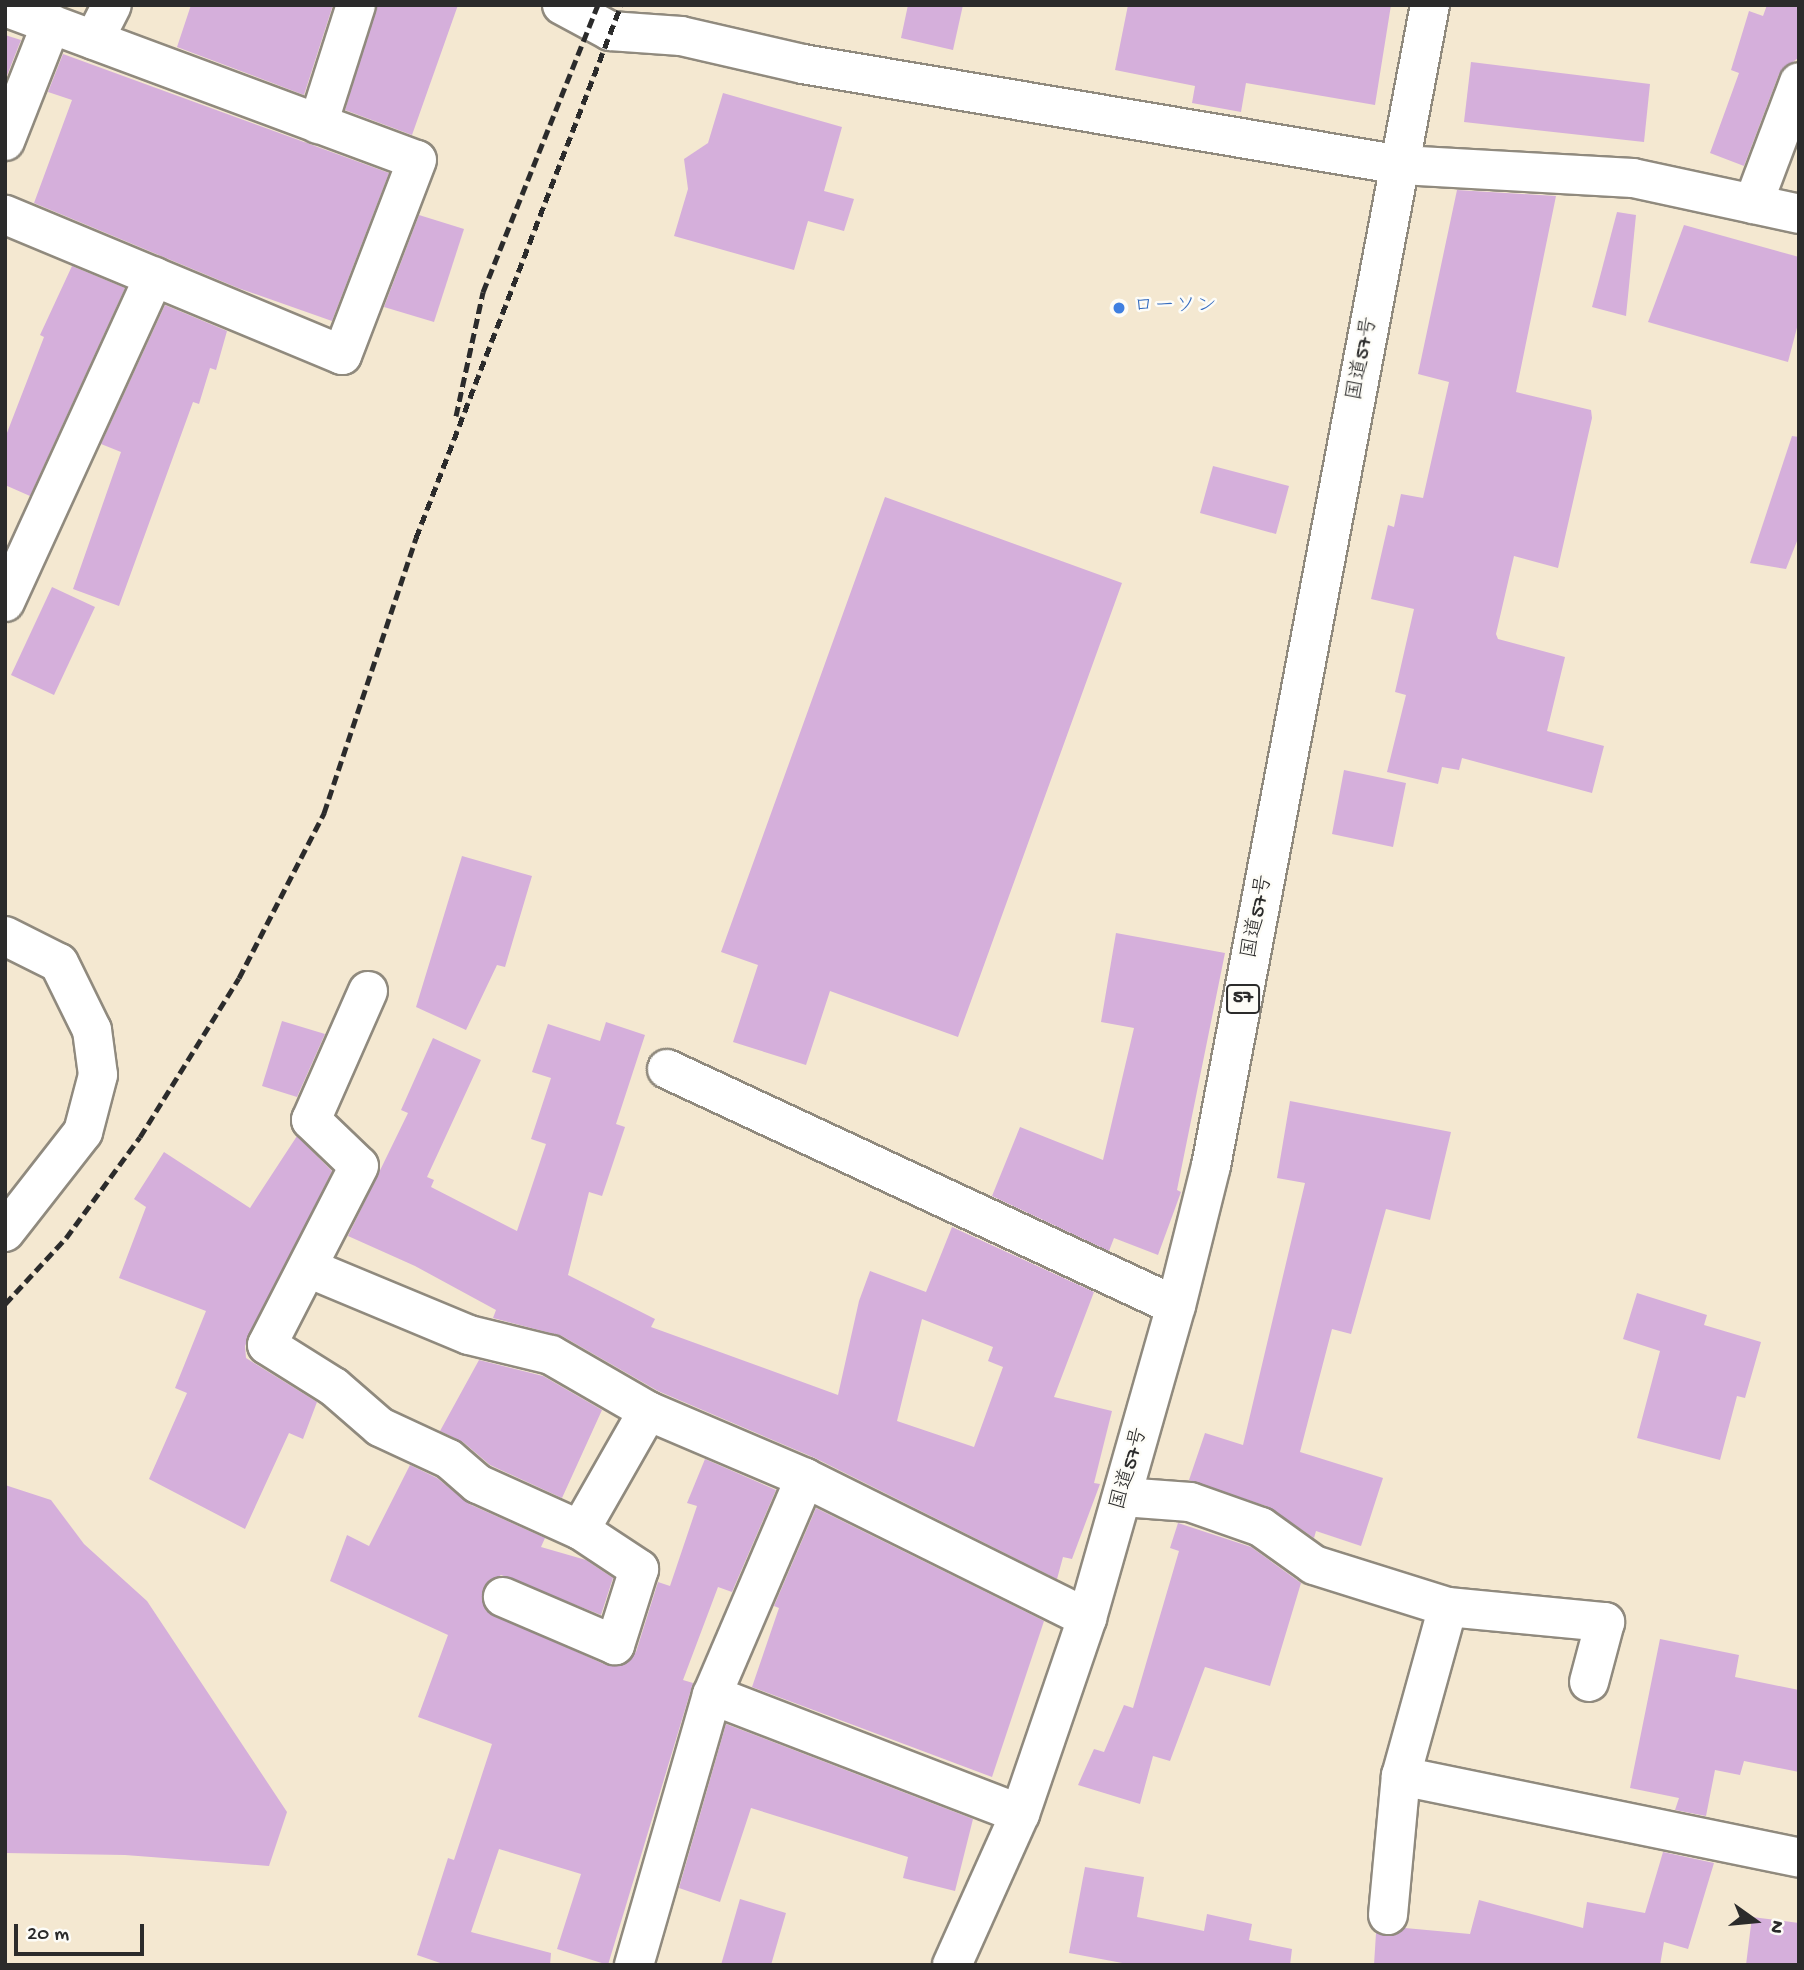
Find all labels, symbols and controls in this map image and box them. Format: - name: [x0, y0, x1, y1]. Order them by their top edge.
- place label: ローソン: [1133, 295, 1217, 321]
- marker: ローソン: [1111, 300, 1127, 316]
- street label: 国道57号: [1344, 315, 1384, 403]
- street label: 国道57号: [1239, 873, 1279, 961]
- road number: 57: [1226, 984, 1260, 1015]
- street label: 国道57号: [1107, 1425, 1155, 1513]
- north arrow: [1720, 1886, 1790, 1956]
- scale bar: [18, 1910, 147, 1954]
- text: N: [1763, 1918, 1788, 1936]
- text: 20 m: [27, 1923, 69, 1948]

